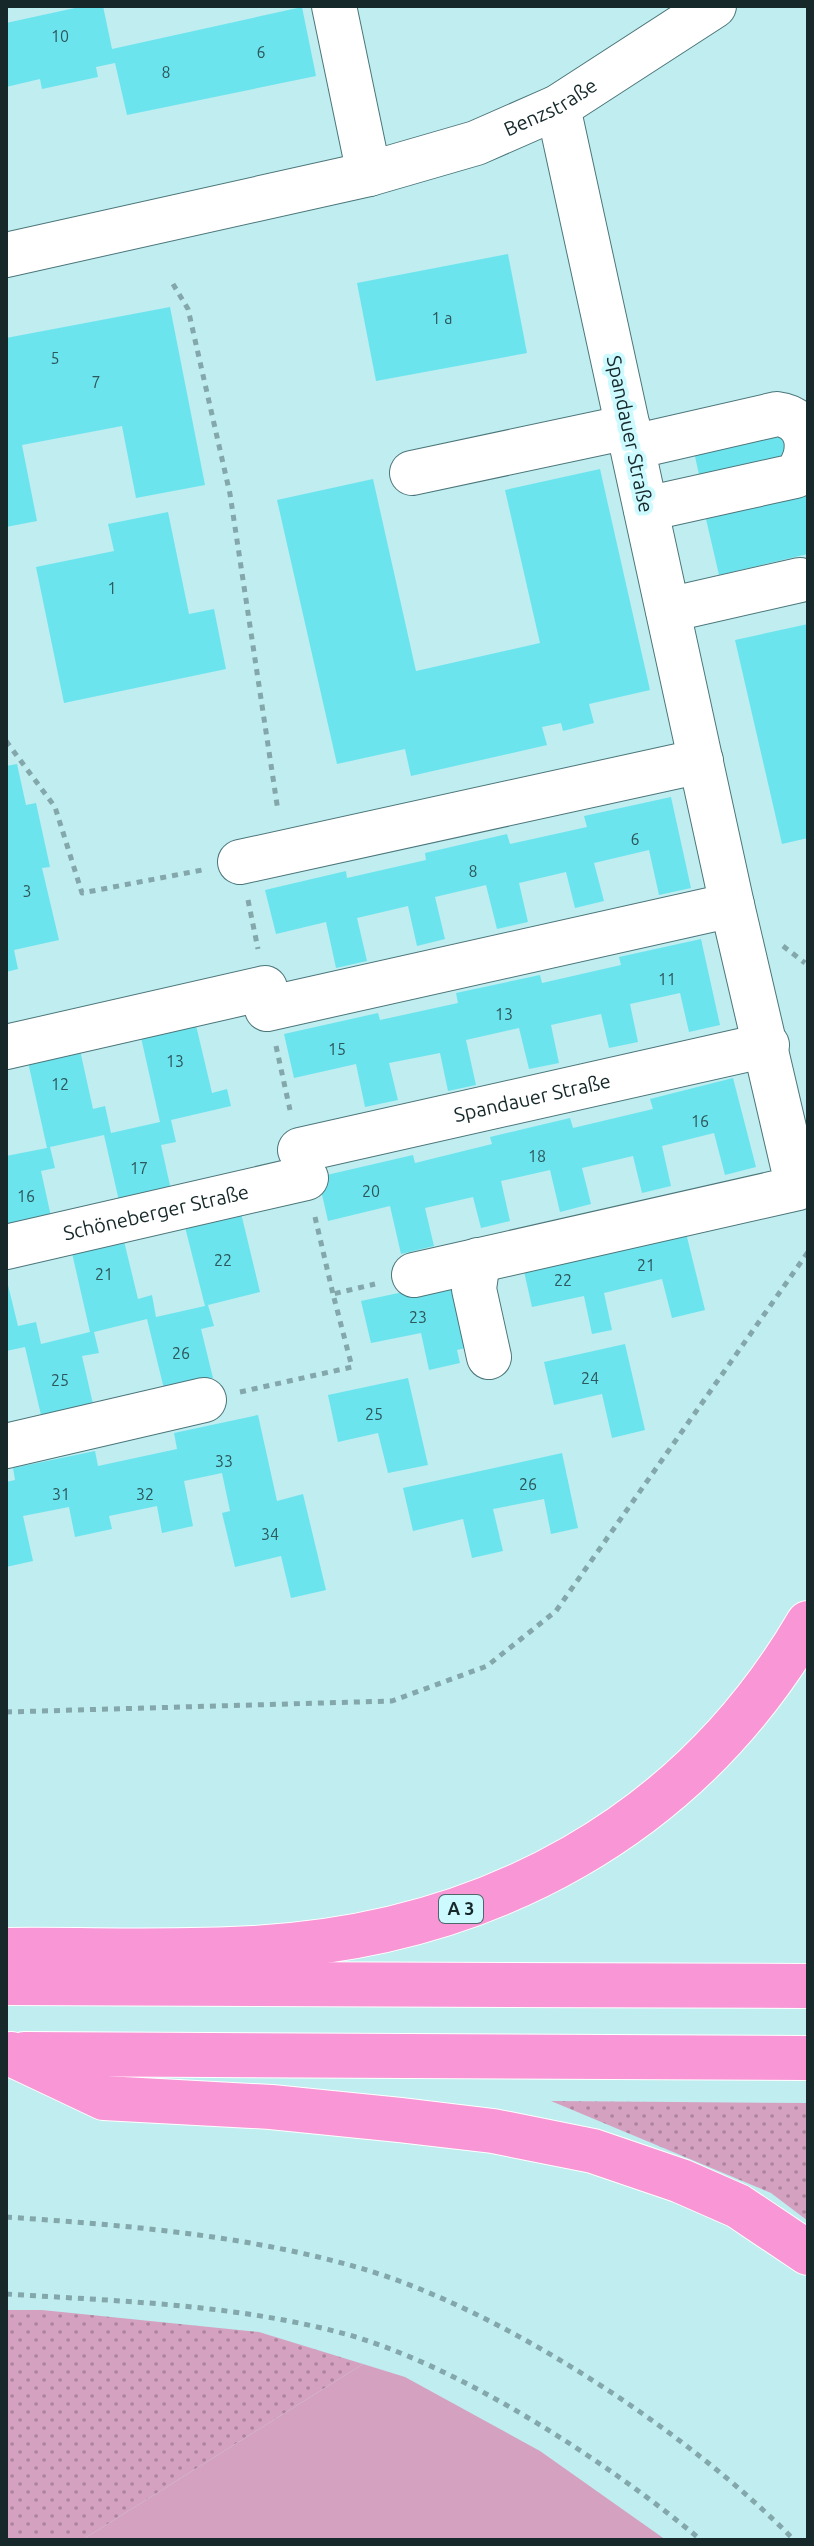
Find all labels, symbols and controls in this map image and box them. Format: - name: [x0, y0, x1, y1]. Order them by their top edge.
- house number: 10: [51, 27, 69, 45]
- house number: 6: [256, 43, 266, 61]
- house number: 8: [161, 63, 171, 81]
- street label: Benzstraße: [500, 73, 601, 140]
- house number: 1 a: [432, 309, 452, 327]
- house number: 5: [50, 349, 60, 367]
- street label: Spandauer Straße: [603, 353, 658, 514]
- house number: 7: [91, 373, 101, 391]
- house number: 1: [107, 579, 117, 597]
- house number: 6: [630, 830, 640, 848]
- house number: 8: [468, 862, 478, 880]
- house number: 3: [22, 882, 32, 900]
- house number: 11: [658, 970, 676, 988]
- house number: 13: [495, 1005, 513, 1023]
- house number: 15: [328, 1040, 346, 1058]
- house number: 13: [166, 1052, 184, 1070]
- street label: Spandauer Straße: [452, 1069, 613, 1126]
- house number: 12: [51, 1075, 69, 1093]
- house number: 16: [691, 1112, 709, 1130]
- house number: 18: [528, 1147, 546, 1165]
- house number: 17: [130, 1159, 148, 1177]
- street label: Schöneberger Straße: [61, 1180, 251, 1244]
- house number: 20: [362, 1182, 380, 1200]
- house number: 16: [17, 1187, 35, 1205]
- house number: 22: [214, 1251, 232, 1269]
- house number: 21: [637, 1256, 655, 1274]
- house number: 21: [95, 1265, 113, 1283]
- house number: 22: [554, 1271, 572, 1289]
- house number: 23: [409, 1308, 427, 1326]
- house number: 26: [172, 1344, 190, 1362]
- house number: 24: [581, 1369, 599, 1387]
- house number: 25: [51, 1371, 69, 1389]
- house number: 25: [365, 1405, 383, 1423]
- house number: 33: [215, 1452, 233, 1470]
- house number: 26: [519, 1475, 537, 1493]
- house number: 31: [52, 1485, 70, 1503]
- house number: 32: [136, 1485, 154, 1503]
- house number: 34: [261, 1525, 279, 1543]
- road number: A 3: [439, 1895, 483, 1923]

